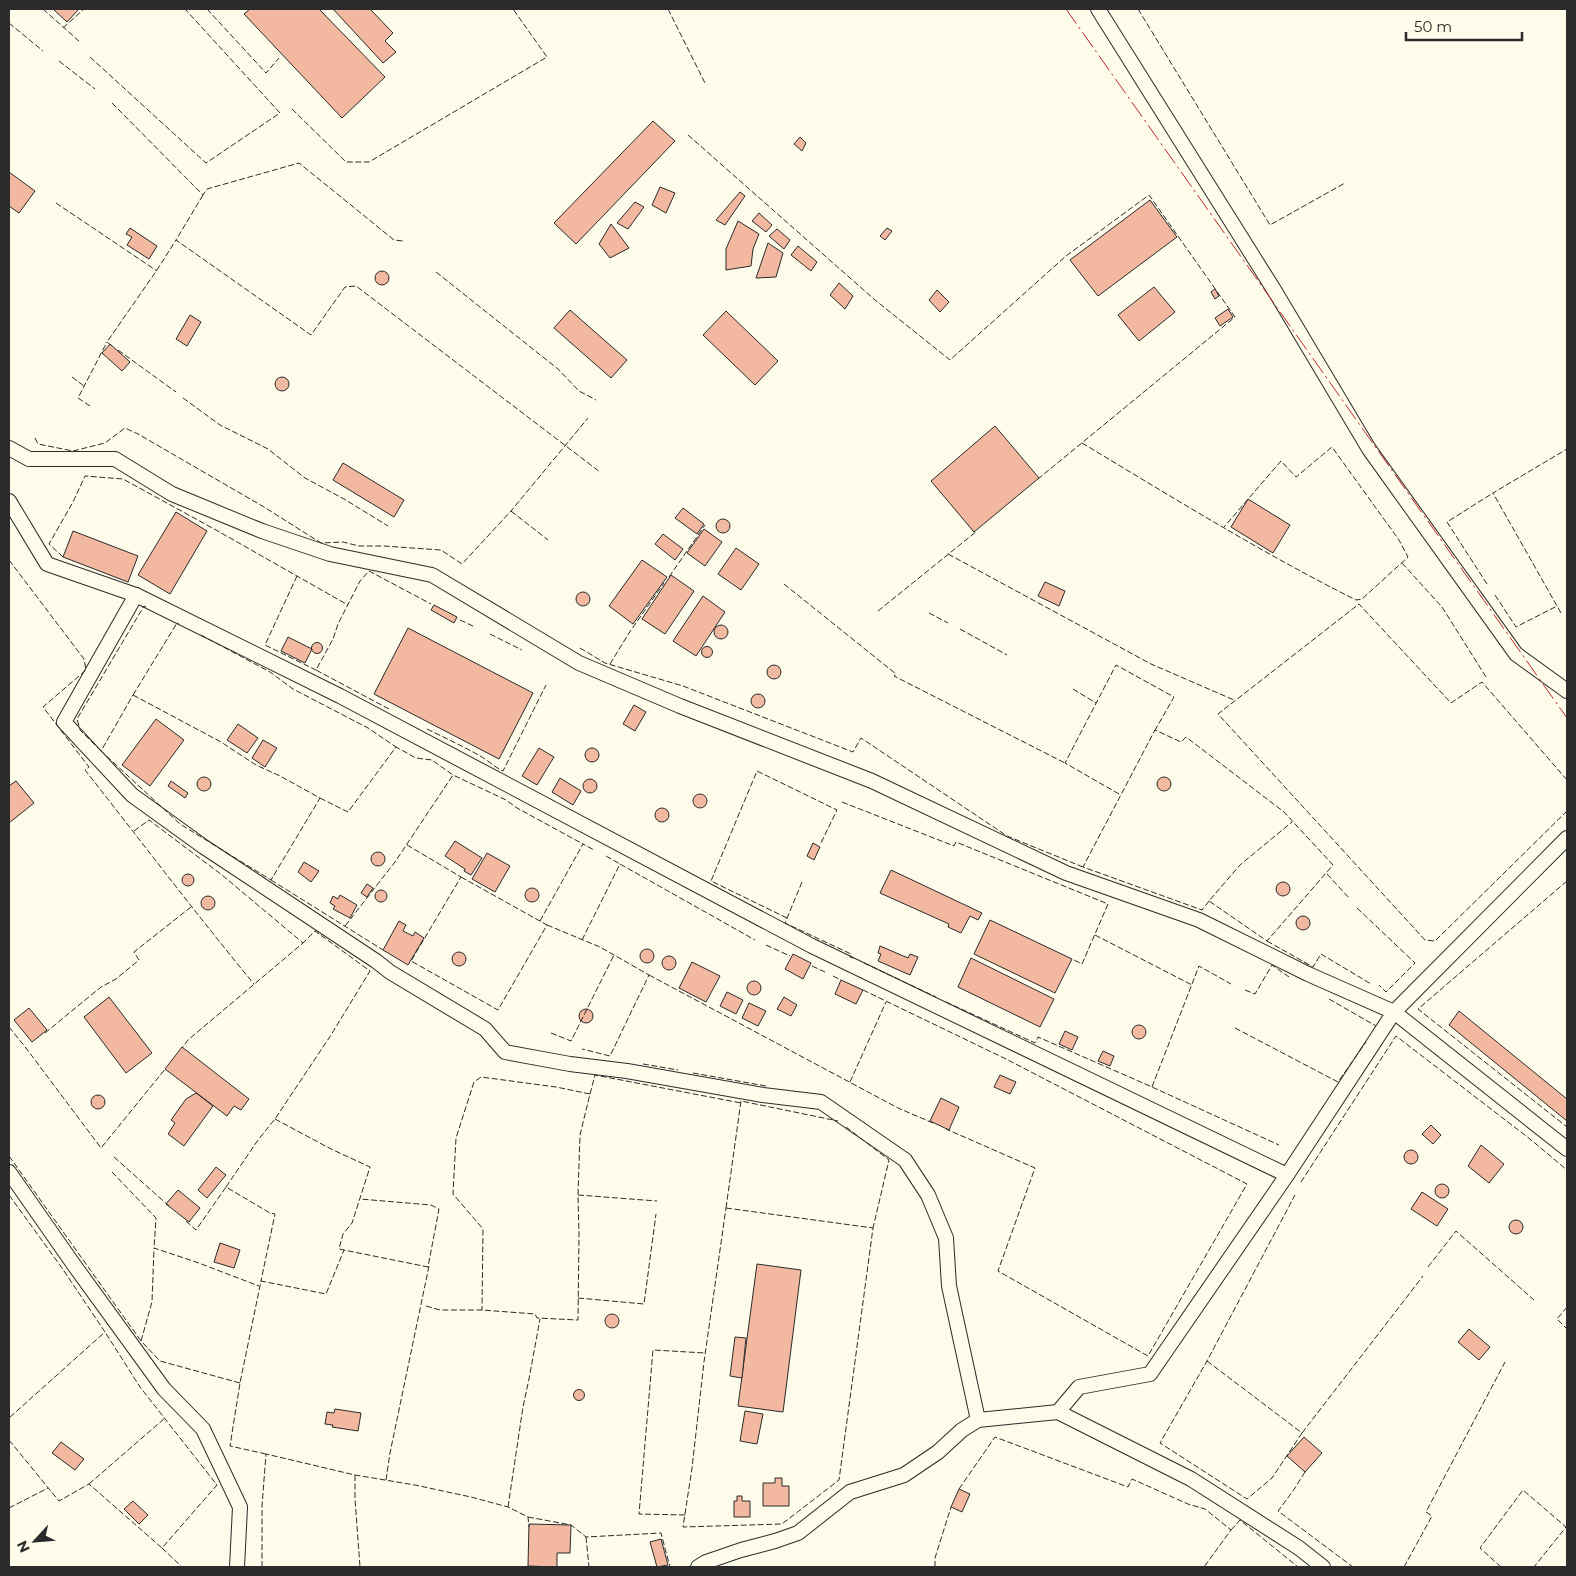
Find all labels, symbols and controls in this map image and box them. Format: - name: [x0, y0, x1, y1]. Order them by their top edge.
- scale bar: [1406, 10, 1522, 42]
- text: 50 m: [1414, 17, 1452, 36]
- north arrow: [10, 1516, 60, 1566]
- text: N: [13, 1538, 34, 1556]

